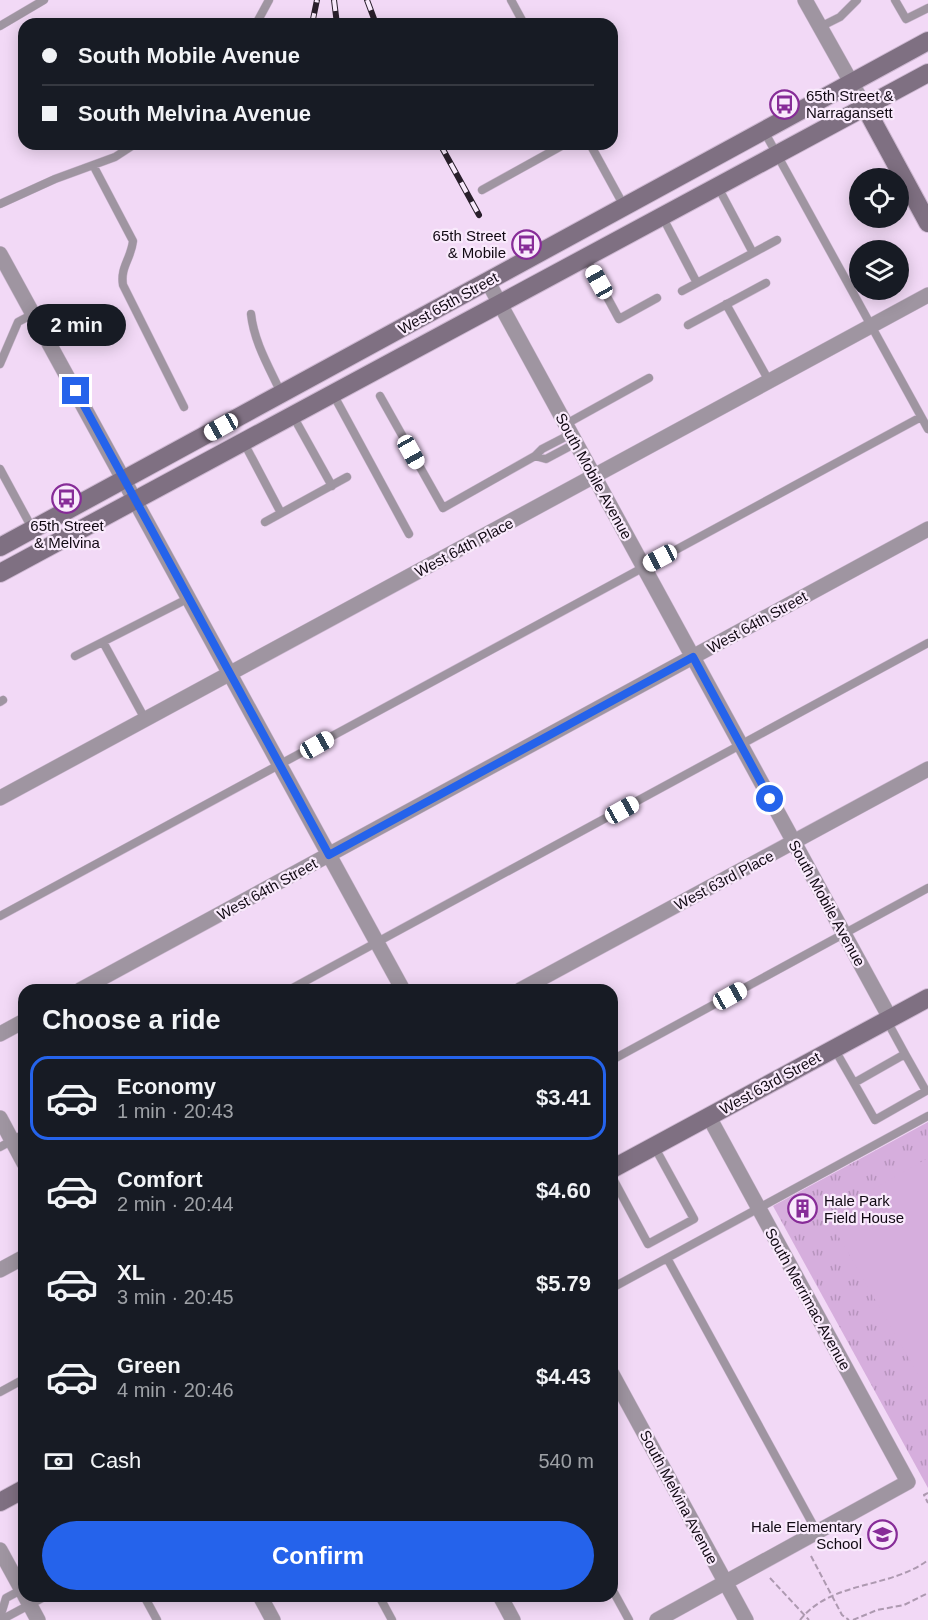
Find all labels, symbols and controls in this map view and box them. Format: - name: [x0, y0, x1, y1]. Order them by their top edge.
- text: South Mobile Avenue: [78, 43, 300, 68]
- place label: 65th Street & Narragansett: [806, 87, 894, 121]
- bus stop icon: 65th Street & Narragansett: [769, 88, 801, 120]
- text: South Melvina Avenue: [78, 101, 311, 126]
- map controls: [849, 168, 909, 300]
- button: locate: [849, 168, 909, 228]
- place label: 65th Street & Mobile: [433, 227, 507, 261]
- bus stop icon: 65th Street & Mobile: [511, 228, 543, 260]
- button: layers: [849, 240, 909, 300]
- car: [582, 262, 616, 302]
- street label: West 65th Street: [395, 268, 502, 337]
- callout: 2 min: [26, 304, 125, 346]
- text: 2 min: [50, 314, 103, 336]
- route end: [62, 377, 89, 404]
- car: [201, 410, 241, 444]
- street label: South Mobile Avenue: [552, 410, 636, 542]
- car: [394, 432, 428, 472]
- bus stop icon: 65th Street & Melvina: [51, 482, 83, 514]
- street label: West 64th Place: [412, 514, 516, 580]
- place label: 65th Street & Melvina: [30, 517, 105, 551]
- car: [640, 542, 680, 574]
- street label: West 64th Street: [704, 587, 811, 656]
- car: [297, 728, 337, 762]
- route start: [756, 785, 783, 812]
- car: [602, 793, 642, 827]
- street label: South Mobile Avenue: [785, 837, 869, 969]
- street label: West 63rd Place: [672, 847, 776, 913]
- street label: West 64th Street: [214, 854, 321, 923]
- car: [710, 979, 750, 1013]
- text: Choose a ride: [42, 1005, 221, 1035]
- street label: West 63rd Street: [717, 1048, 824, 1118]
- icon: car: [45, 1071, 99, 1125]
- text: Economy: [117, 1074, 216, 1099]
- text: $3.41: [536, 1085, 591, 1110]
- text: 1 min · 20:43: [117, 1100, 234, 1122]
- icon: car: [45, 1164, 99, 1218]
- text: Comfort: [117, 1167, 203, 1192]
- text: $4.60: [536, 1178, 591, 1203]
- place label: Hale Park Field House: [824, 1192, 904, 1226]
- text: 2 min · 20:44: [117, 1193, 234, 1215]
- building icon: Hale Park Field House: [787, 1193, 819, 1225]
- street label: South Merrimac Avenue: [762, 1225, 854, 1373]
- icon: car: [45, 1257, 99, 1311]
- text: XL: [117, 1260, 145, 1285]
- text: $5.79: [536, 1271, 591, 1296]
- text: 3 min · 20:45: [117, 1286, 234, 1308]
- icon: car: [45, 1350, 99, 1404]
- text: Green: [117, 1353, 181, 1378]
- text: $4.43: [536, 1364, 591, 1389]
- text: 4 min · 20:46: [117, 1379, 234, 1401]
- street label: South Melvina Avenue: [637, 1427, 721, 1567]
- icon: cash: [42, 1445, 75, 1478]
- text: Cash: [90, 1448, 141, 1473]
- text: 540 m: [538, 1450, 594, 1472]
- place label: Hale Elementary School: [751, 1518, 862, 1552]
- school or university icon: Hale Elementary School: [867, 1519, 899, 1551]
- button: Confirm: [42, 1521, 594, 1590]

